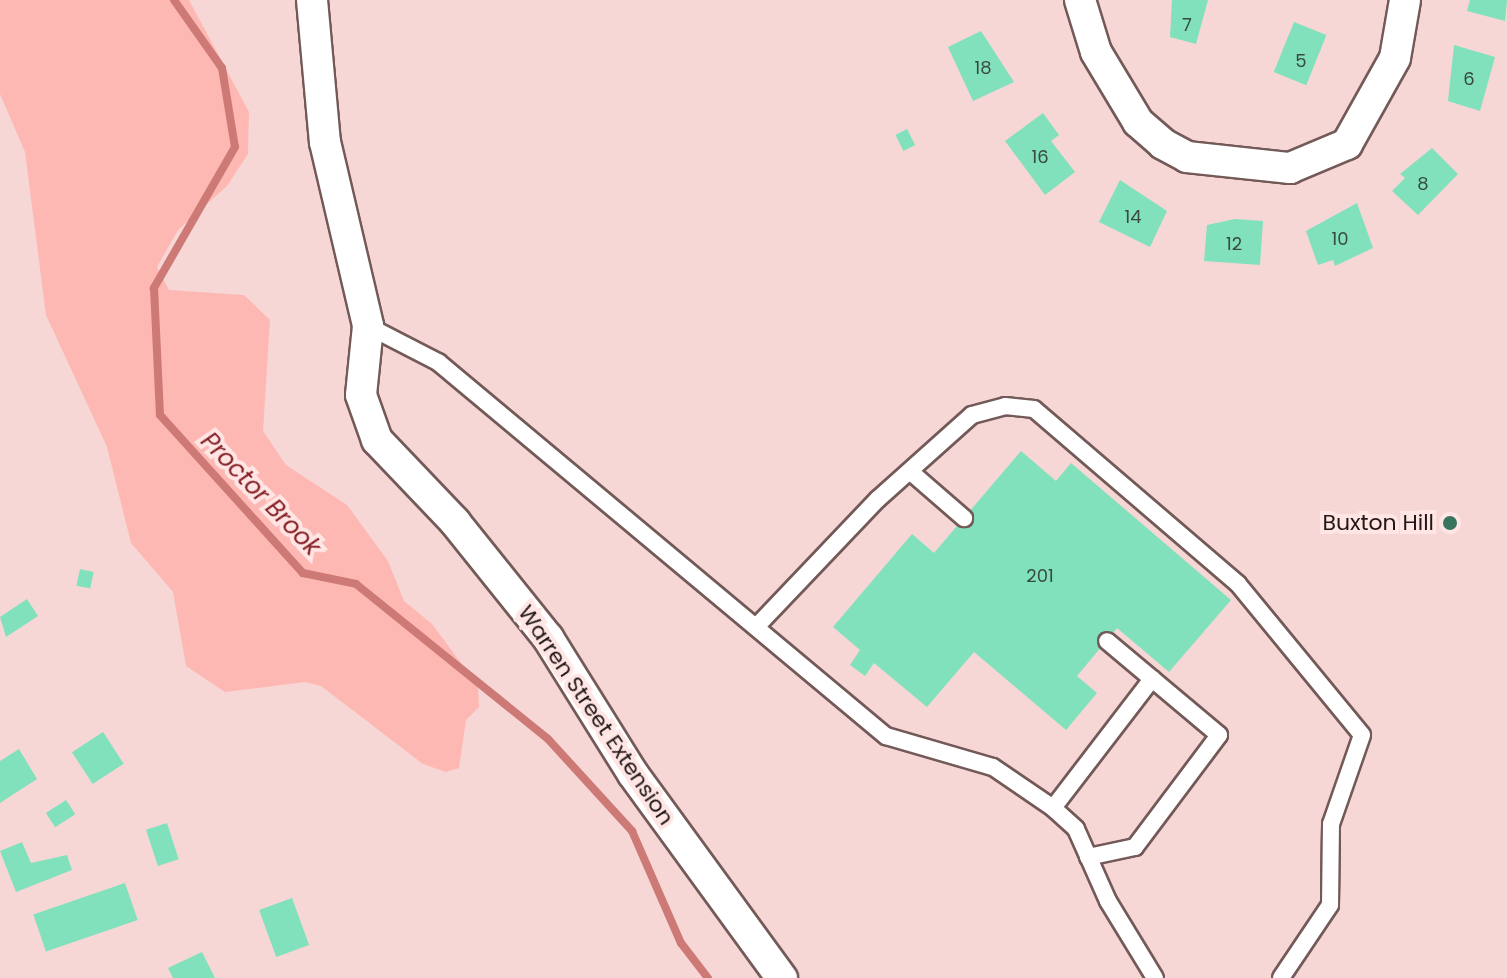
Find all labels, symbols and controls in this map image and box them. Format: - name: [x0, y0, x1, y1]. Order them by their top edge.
- house number: 7: [1182, 14, 1192, 36]
- house number: 5: [1295, 50, 1307, 72]
- house number: 18: [974, 57, 992, 79]
- house number: 6: [1463, 68, 1475, 90]
- house number: 16: [1031, 146, 1049, 168]
- house number: 8: [1417, 173, 1429, 195]
- house number: 14: [1124, 206, 1142, 228]
- house number: 10: [1331, 228, 1349, 250]
- house number: 12: [1226, 233, 1242, 255]
- water label: Proctor Brook: [195, 427, 327, 561]
- place label: Buxton Hill: [1322, 510, 1434, 536]
- marker: Buxton Hill: [1441, 514, 1459, 532]
- house number: 201: [1026, 565, 1054, 587]
- street label: Warren Street Extension: [513, 600, 679, 830]

